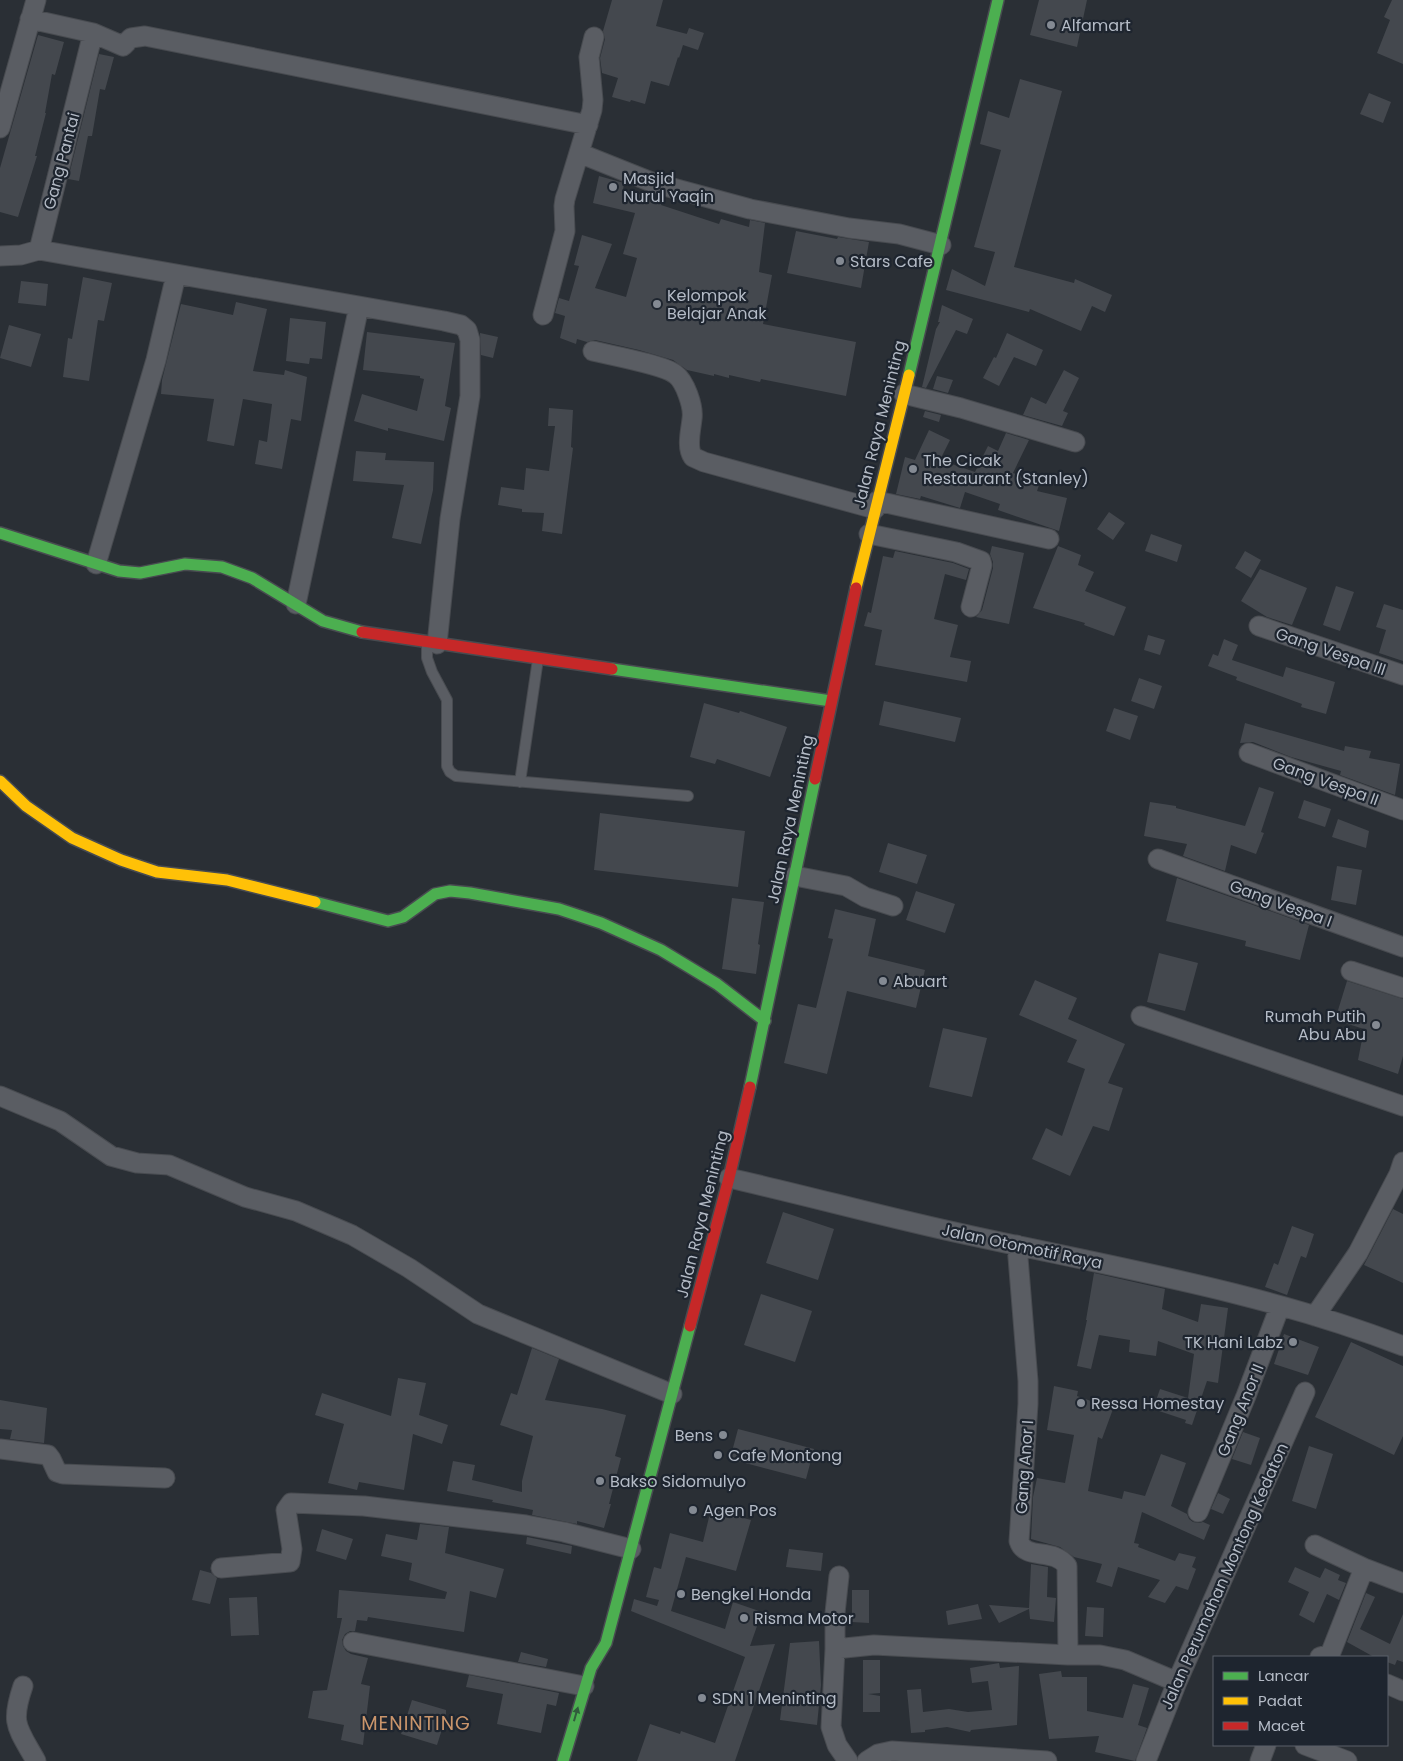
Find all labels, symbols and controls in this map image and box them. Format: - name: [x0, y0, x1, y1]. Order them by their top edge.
- place label: Alfamart: [1061, 14, 1131, 37]
- marker: Alfamart: [1045, 19, 1057, 31]
- street label: Gang Pantai: [37, 110, 85, 212]
- place label: Masjid Nurul Yaqin: [623, 167, 714, 208]
- marker: Masjid Nurul Yaqin: [607, 181, 619, 193]
- place label: Stars Cafe: [850, 250, 933, 273]
- marker: Stars Cafe: [834, 255, 846, 267]
- place label: Kelompok Belajar Anak: [667, 284, 767, 325]
- marker: Kelompok Belajar Anak: [651, 298, 663, 310]
- street label: Jalan Raya Meninting: [848, 338, 911, 510]
- place label: The Cicak Restaurant (Stanley): [923, 449, 1089, 490]
- marker: The Cicak Restaurant (Stanley): [907, 463, 919, 475]
- street label: Gang Vespa III: [1273, 622, 1389, 681]
- street label: Jalan Raya Meninting: [761, 733, 820, 906]
- street label: Gang Vespa II: [1270, 752, 1382, 811]
- street label: Gang Vespa I: [1226, 874, 1335, 933]
- place label: Abuart: [893, 970, 948, 993]
- marker: Abuart: [877, 975, 889, 987]
- place label: Rumah Putih Abu Abu: [1265, 1005, 1366, 1046]
- marker: Rumah Putih Abu Abu: [1370, 1019, 1382, 1031]
- street label: Jalan Raya Meninting: [671, 1128, 734, 1300]
- street label: Jalan Otomotif Raya: [939, 1218, 1104, 1275]
- place label: TK Hani Labz: [1184, 1331, 1283, 1354]
- marker: TK Hani Labz: [1287, 1336, 1299, 1348]
- street label: Gang Anor II: [1211, 1360, 1269, 1460]
- place label: Ressa Homestay: [1091, 1392, 1224, 1415]
- marker: Ressa Homestay: [1075, 1397, 1087, 1409]
- street label: Gang Anor I: [1010, 1419, 1039, 1515]
- place label: Bens: [675, 1424, 713, 1447]
- marker: Bens: [717, 1429, 729, 1441]
- street label: Jalan Perumahan Montong Kedaton: [1155, 1439, 1294, 1713]
- place label: Cafe Montong: [728, 1444, 842, 1467]
- marker: Cafe Montong: [712, 1449, 724, 1461]
- place label: Bakso Sidomulyo: [610, 1470, 746, 1493]
- marker: Bakso Sidomulyo: [594, 1475, 606, 1487]
- place label: Agen Pos: [703, 1499, 777, 1522]
- marker: Agen Pos: [687, 1504, 699, 1516]
- place label: Bengkel Honda: [691, 1583, 811, 1606]
- marker: Bengkel Honda: [675, 1588, 687, 1600]
- place label: Risma Motor: [754, 1607, 854, 1630]
- marker: Risma Motor: [738, 1612, 750, 1624]
- legend: [1213, 1656, 1388, 1746]
- text: Lancar: [1258, 1665, 1309, 1686]
- place label: SDN 1 Meninting: [712, 1687, 837, 1710]
- text: Padat: [1258, 1690, 1303, 1711]
- marker: SDN 1 Meninting: [696, 1692, 708, 1704]
- one-way arrow: [573, 1707, 581, 1722]
- district label: MENINTING: [361, 1710, 471, 1737]
- text: Macet: [1258, 1715, 1305, 1736]

